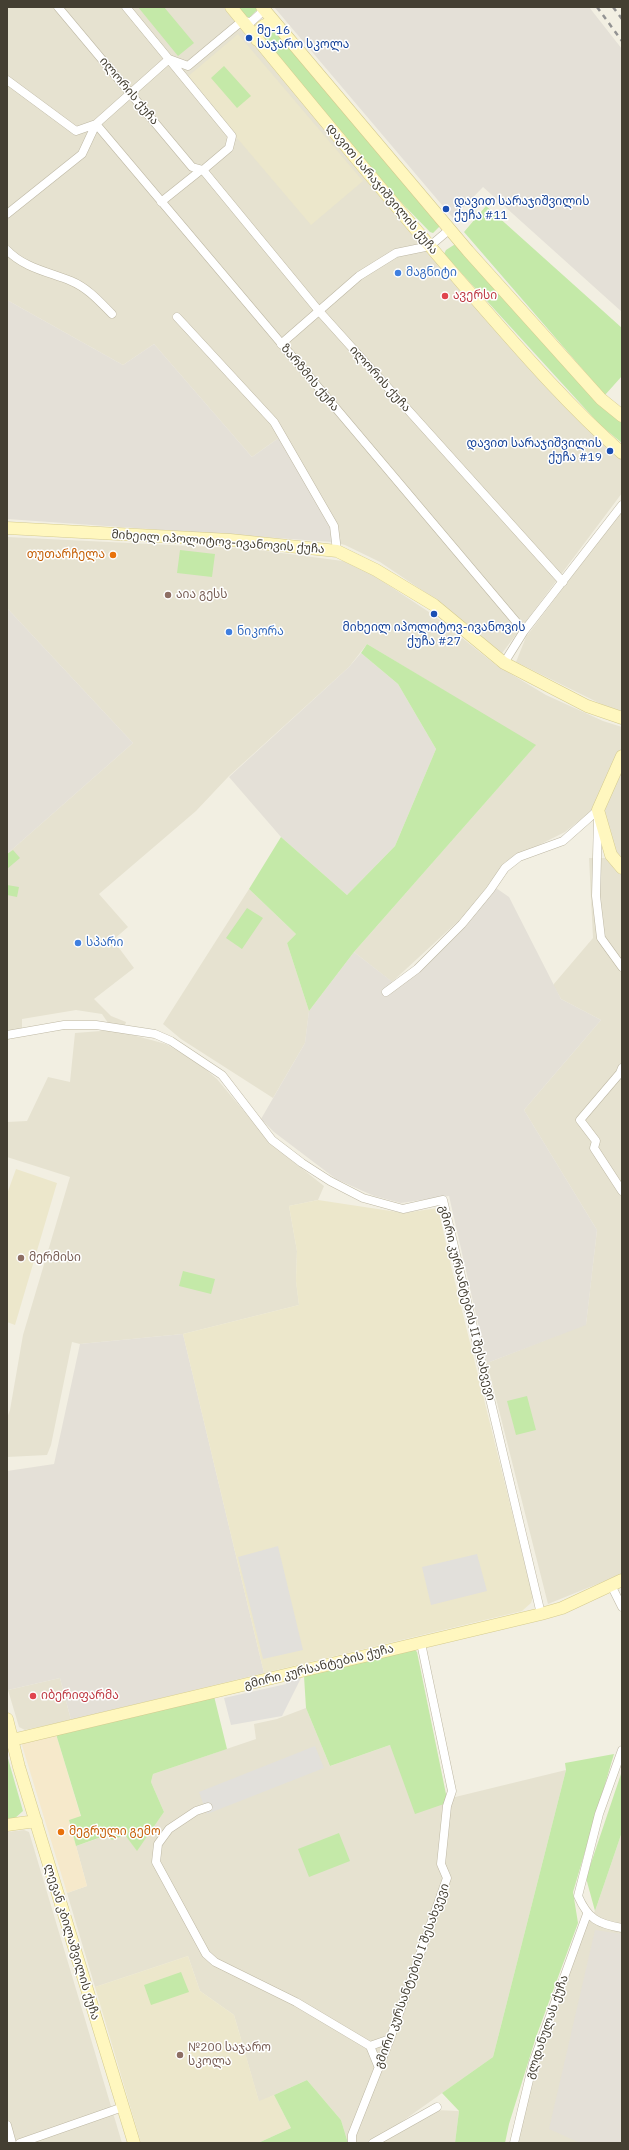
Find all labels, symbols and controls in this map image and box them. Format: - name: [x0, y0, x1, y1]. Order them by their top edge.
- place label: მე-16 საჯარო სკოლა: [257, 24, 349, 52]
- marker: მე-16 საჯარო სკოლა: [244, 33, 254, 43]
- street label: ილორის ქუჩა: [96, 54, 162, 128]
- street label: დავით სარაჯიშვილის ქუჩა: [323, 121, 441, 257]
- place label: დავით სარაჯიშვილის ქუჩა #11: [454, 195, 589, 223]
- marker: დავით სარაჯიშვილის ქუჩა #11: [441, 204, 451, 214]
- place label: მაგნიტი: [406, 266, 457, 280]
- marker: მაგნიტი: [393, 268, 403, 278]
- place label: ავერსი: [453, 289, 497, 303]
- marker: ავერსი: [440, 291, 450, 301]
- street label: ზარზმის ქუჩა: [278, 341, 342, 415]
- street label: ილორის ქუჩა: [346, 343, 414, 415]
- place label: დავით სარაჯიშვილის ქუჩა #19: [467, 437, 602, 465]
- marker: დავით სარაჯიშვილის ქუჩა #19: [605, 446, 615, 456]
- street label: მიხეილ იპოლიტოვ-ივანოვის ქუჩა: [111, 527, 325, 557]
- place label: თუთარჩელა: [27, 548, 105, 562]
- marker: თუთარჩელა: [108, 550, 118, 560]
- place label: აია გესს: [176, 588, 228, 602]
- marker: აია გესს: [163, 590, 173, 600]
- marker: მიხეილ იპოლიტოვ-ივანოვის ქუჩა #27: [429, 609, 439, 619]
- place label: მიხეილ იპოლიტოვ-ივანოვის ქუჩა #27: [343, 621, 525, 649]
- place label: ნიკორა: [237, 625, 284, 639]
- marker: ნიკორა: [224, 627, 234, 637]
- place label: სპარი: [86, 936, 123, 950]
- marker: სპარი: [73, 938, 83, 948]
- street label: გმირი კურსანტების II შესახვევი: [436, 1204, 498, 1402]
- place label: მერმისი: [29, 1251, 81, 1265]
- marker: მერმისი: [16, 1253, 26, 1263]
- street label: გმირი კურსანტების ქუჩა: [243, 1641, 395, 1693]
- place label: იბერიფარმა: [41, 1689, 119, 1703]
- marker: იბერიფარმა: [28, 1691, 38, 1701]
- place label: მეგრული გემო: [69, 1825, 161, 1839]
- marker: მეგრული გემო: [56, 1827, 66, 1837]
- street label: ლევან კბილაშვილის ქუჩა: [41, 1862, 103, 2022]
- street label: გმირი კურსანტების I შესახვევი: [372, 1881, 452, 2071]
- street label: გლდანულას ქუჩა: [522, 1973, 572, 2081]
- place label: №200 საჯარო სკოლა: [188, 2041, 271, 2069]
- marker: №200 საჯარო სკოლა: [175, 2050, 185, 2060]

